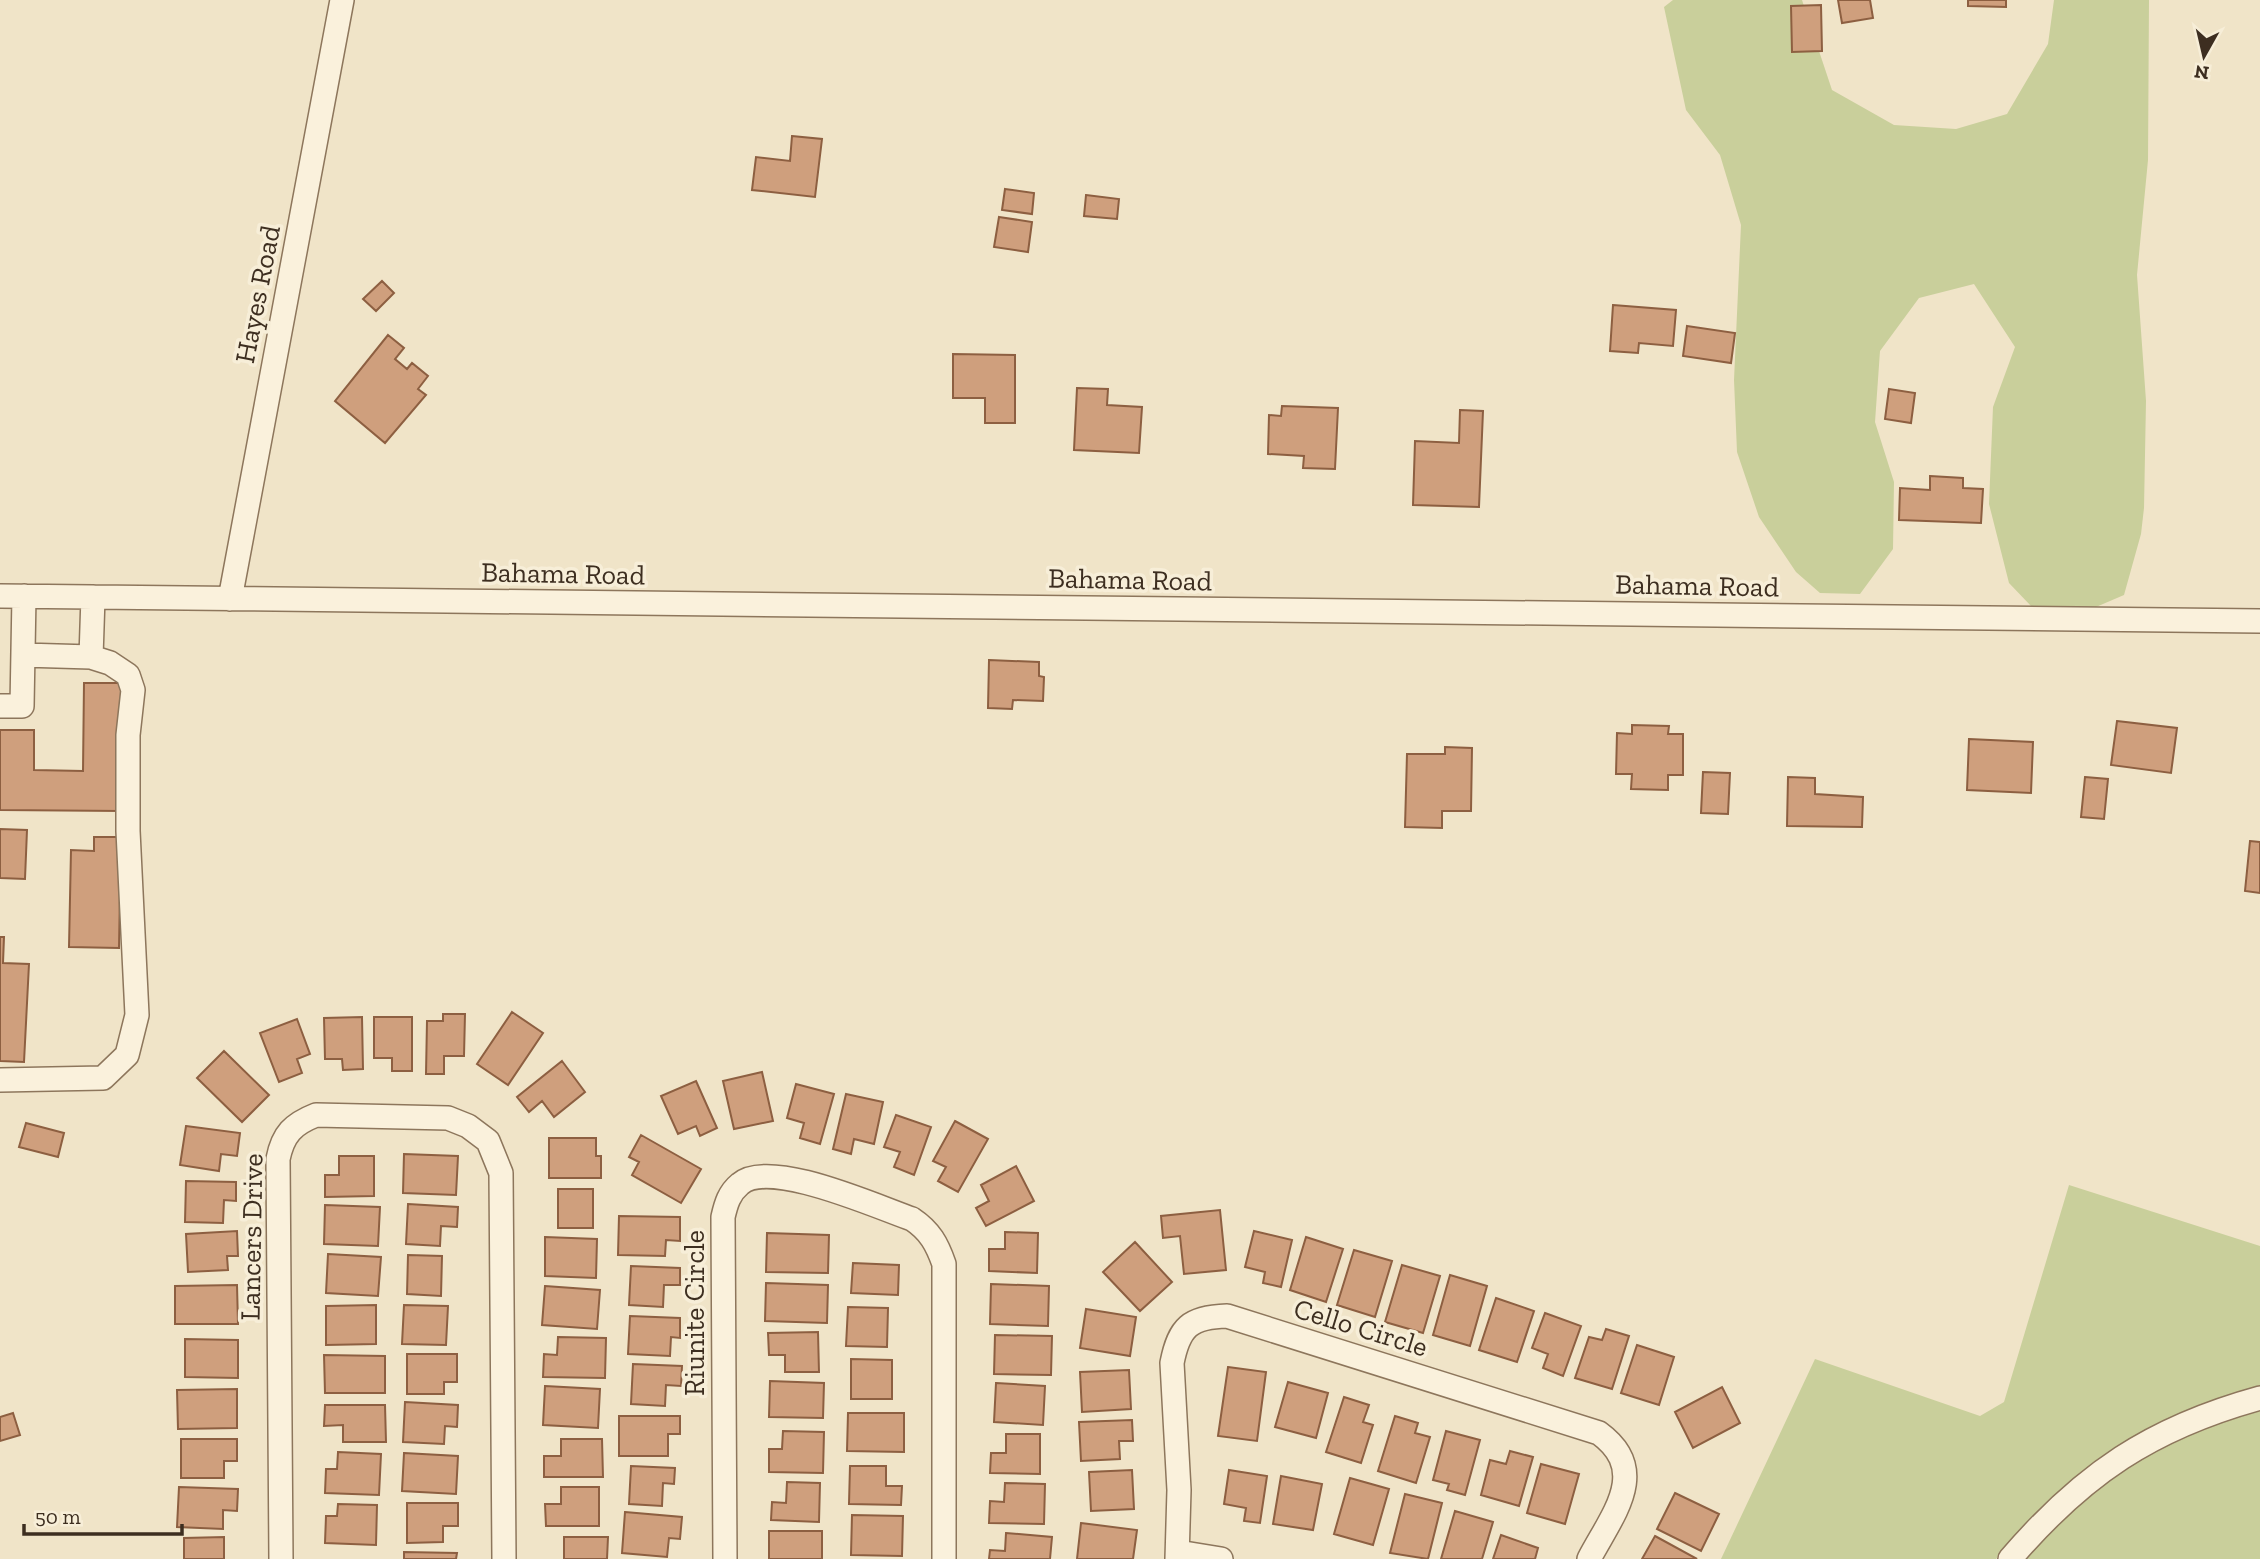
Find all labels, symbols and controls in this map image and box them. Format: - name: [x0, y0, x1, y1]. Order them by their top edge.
- north arrow: [2169, 21, 2239, 91]
- text: N: [2193, 60, 2210, 85]
- street label: Hayes Road: [228, 222, 287, 366]
- street label: Bahama Road: [481, 556, 645, 591]
- street label: Bahama Road: [1048, 562, 1212, 597]
- street label: Bahama Road: [1615, 568, 1779, 603]
- street label: Lancers Drive: [234, 1153, 269, 1321]
- street label: Riunite Circle: [678, 1230, 711, 1396]
- street label: Cello Circle: [1290, 1292, 1432, 1363]
- scale bar: [24, 1492, 182, 1536]
- text: 50 m: [35, 1504, 81, 1529]

